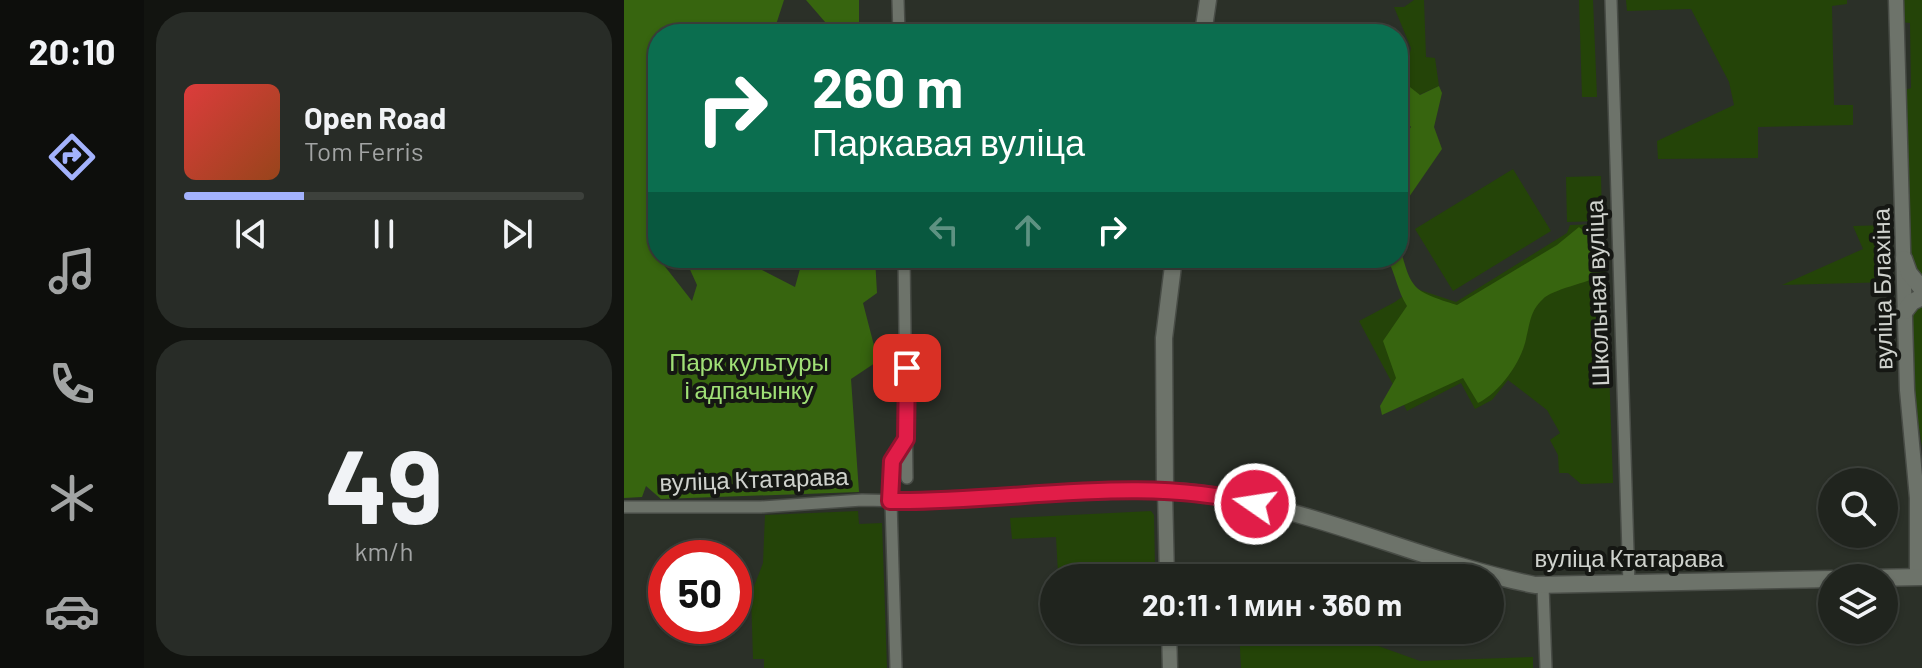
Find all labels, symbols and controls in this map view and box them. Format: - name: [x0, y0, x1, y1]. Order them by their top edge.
- text: 20:10: [28, 29, 116, 72]
- text: 260 m: [812, 52, 963, 119]
- icon: right: [680, 56, 784, 160]
- text: Open Road: [304, 99, 446, 135]
- text: Паркавая вуліца: [812, 120, 1085, 163]
- icon: directions: [44, 129, 100, 185]
- text: Tom Ferris: [304, 135, 424, 166]
- street label: Школьная вуліца: [1579, 199, 1614, 387]
- street label: вуліца Блахіна: [1866, 207, 1897, 370]
- icon: left: [922, 208, 966, 252]
- icon: ahead: [1006, 208, 1050, 252]
- icon: right: [1090, 208, 1134, 252]
- icon: previous: [229, 212, 273, 256]
- icon: pause: [362, 212, 406, 256]
- icon: next: [495, 212, 539, 256]
- icon: music: [44, 243, 100, 299]
- pin: [873, 334, 941, 402]
- icon: arrive: [885, 346, 929, 390]
- park label: Парк культуры і адпачынку: [669, 347, 829, 404]
- icon: phone: [44, 356, 100, 412]
- text: 49: [325, 420, 443, 545]
- street label: вуліца Ктатарава: [659, 461, 850, 496]
- position arrow: [1213, 462, 1297, 546]
- map controls: [1818, 468, 1898, 644]
- button: search: [1818, 468, 1898, 548]
- icon: climate: [44, 470, 100, 526]
- text: km/h: [355, 535, 413, 566]
- speed limit sign: 50: [648, 540, 752, 644]
- street label: вуліца Ктатарава: [1534, 543, 1724, 572]
- button: layers: [1818, 564, 1898, 644]
- icon: car: [44, 583, 100, 639]
- text: 20:11 · 1 мин · 360 m: [1142, 586, 1402, 622]

